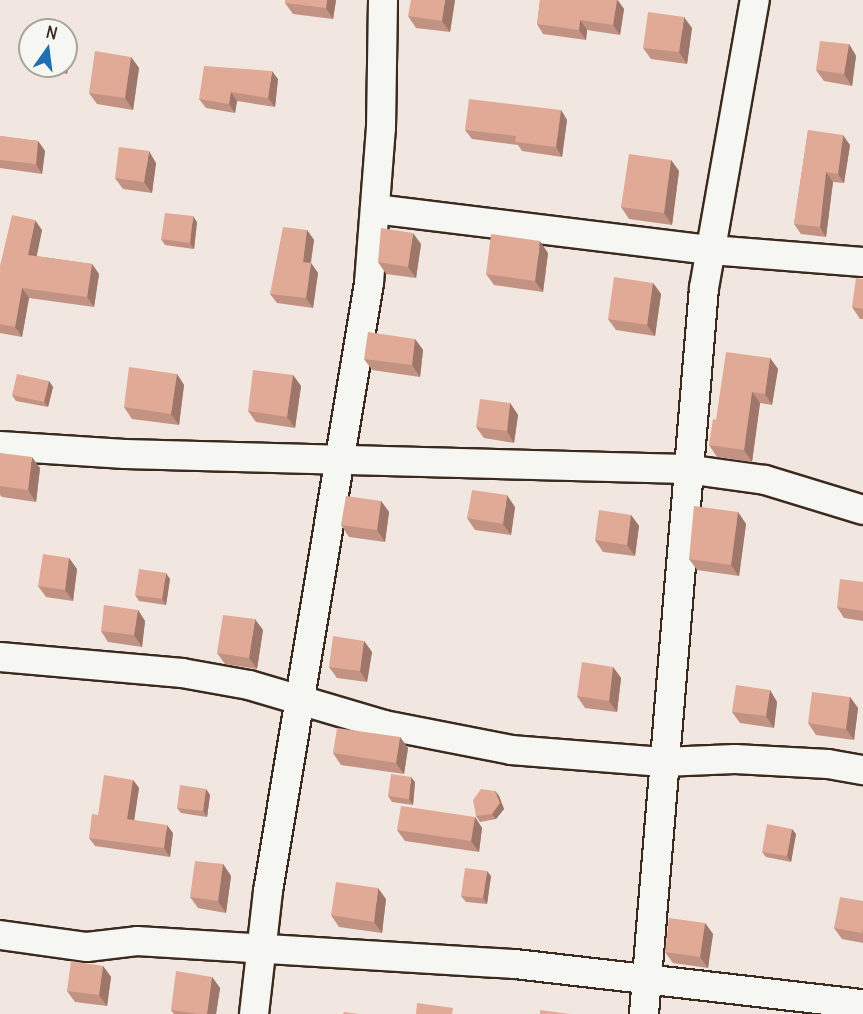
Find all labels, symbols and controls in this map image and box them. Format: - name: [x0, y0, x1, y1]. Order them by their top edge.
- north arrow: [18, 18, 78, 78]
- text: N: [44, 21, 60, 44]

